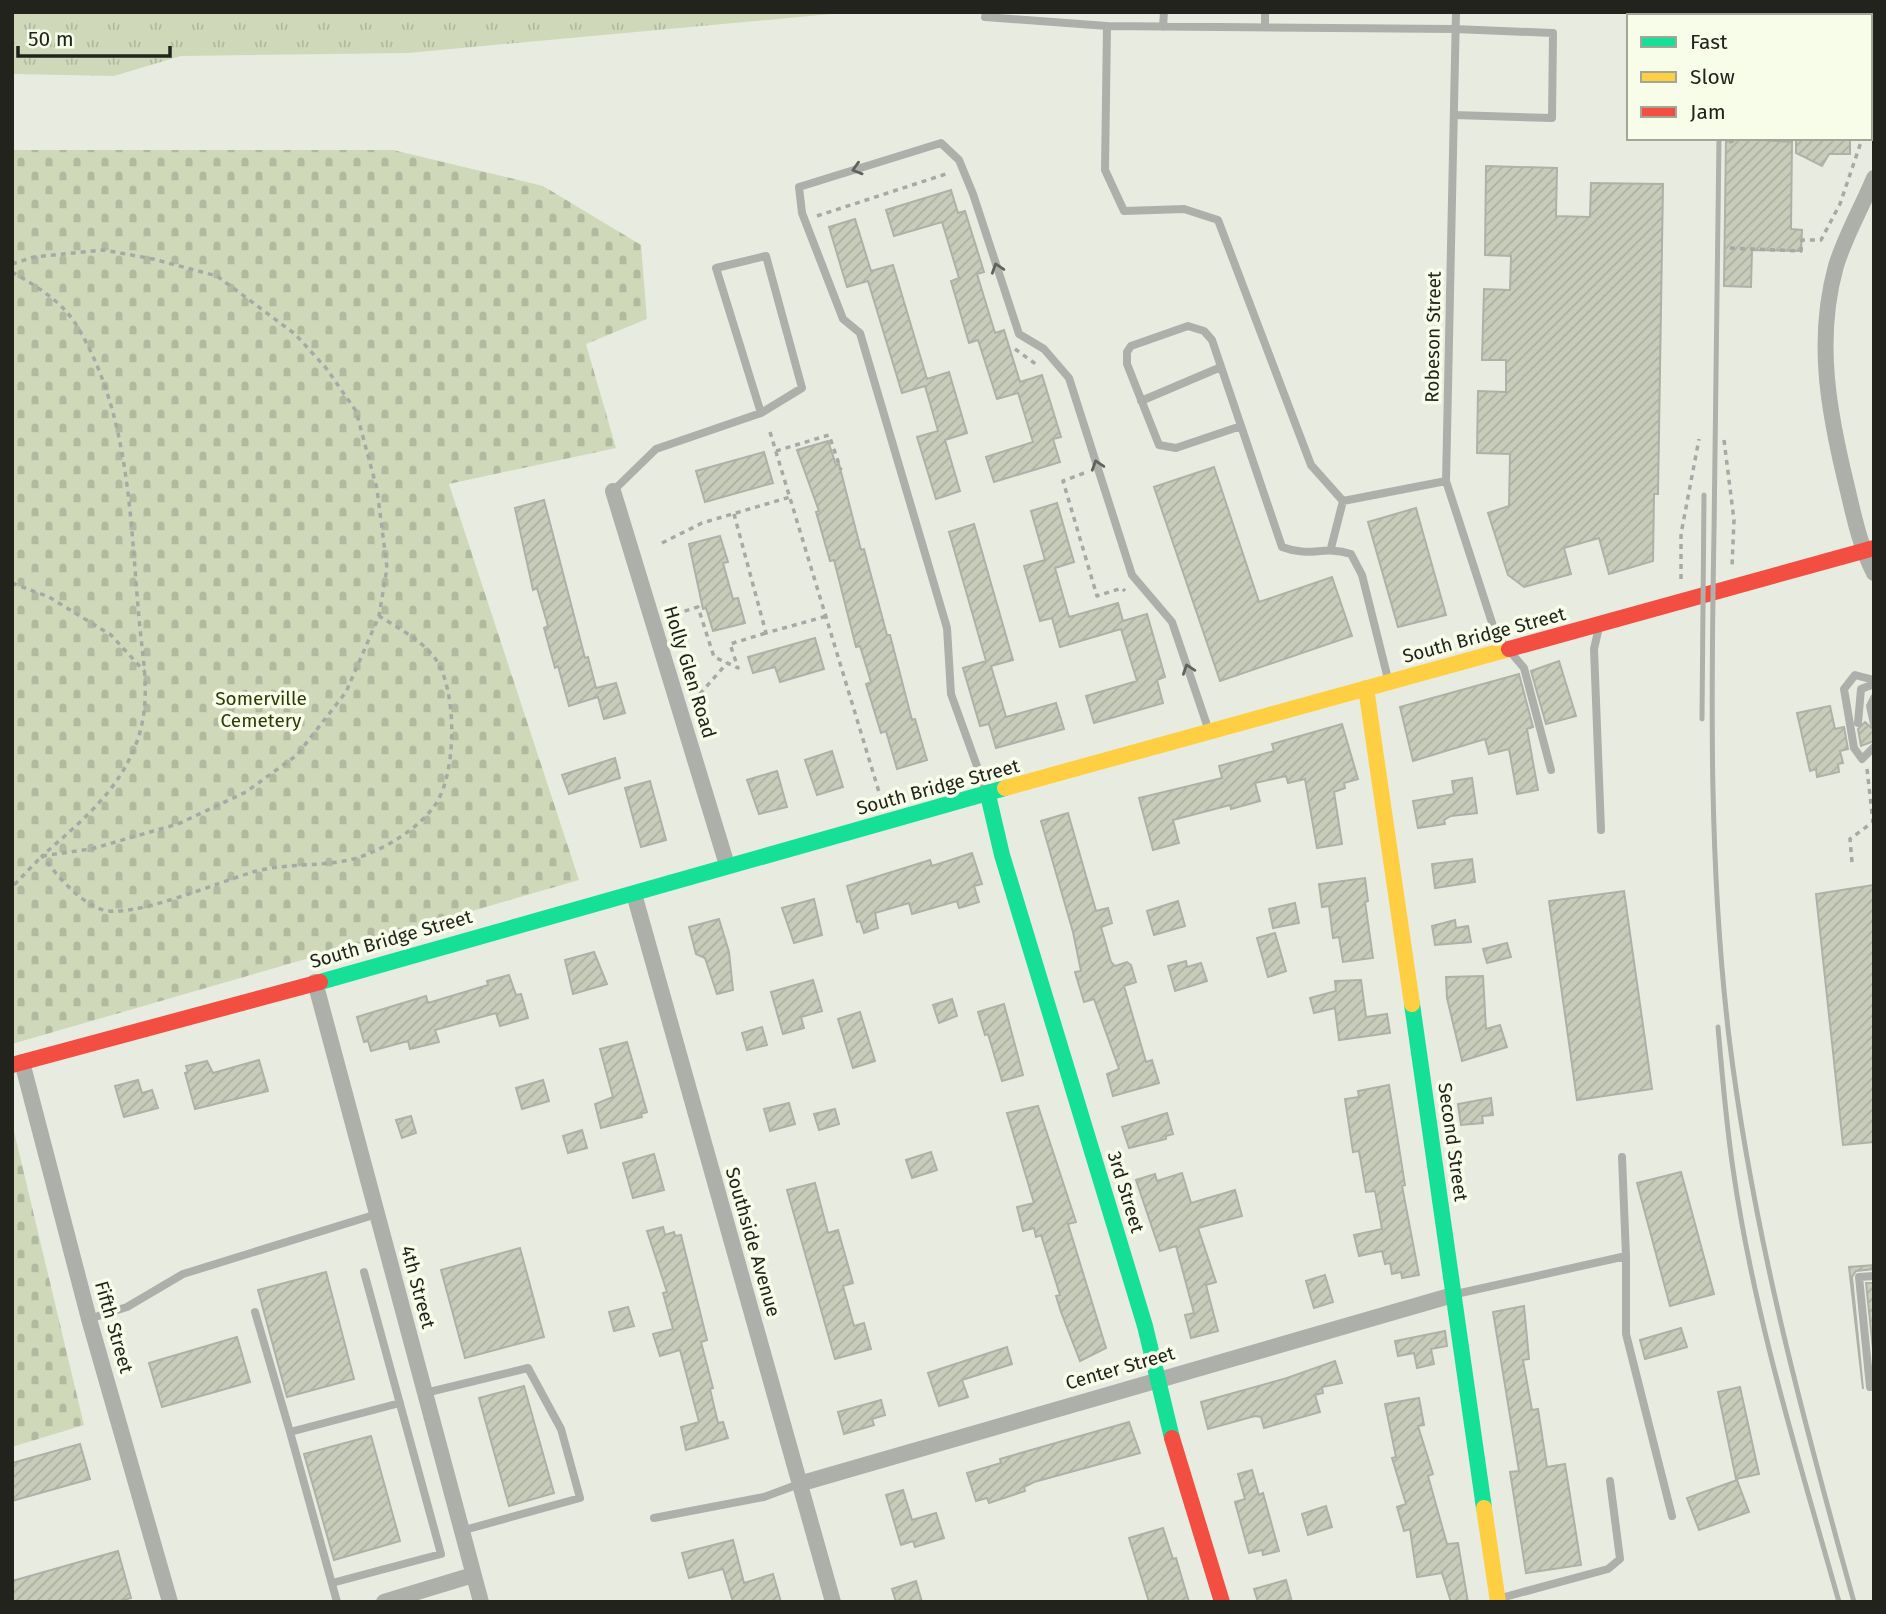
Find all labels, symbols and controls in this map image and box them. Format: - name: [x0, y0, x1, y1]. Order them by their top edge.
- scale bar: [18, 14, 170, 58]
- legend: [1627, 14, 1872, 140]
- text: 50 m: [28, 26, 74, 52]
- text: Fast: [1690, 29, 1728, 55]
- text: Slow: [1690, 64, 1735, 90]
- text: Jam: [1690, 99, 1726, 125]
- one-way arrow: [851, 161, 864, 175]
- one-way arrow: [991, 263, 1006, 275]
- street label: Robeson Street: [1420, 271, 1446, 403]
- one-way arrow: [1091, 459, 1105, 471]
- street label: South Bridge Street: [1400, 602, 1568, 668]
- street label: Holly Glen Road: [659, 603, 721, 741]
- one-way arrow: [1182, 664, 1196, 676]
- park label: Somerville Cemetery: [215, 687, 307, 732]
- street label: South Bridge Street: [854, 754, 1022, 820]
- street label: South Bridge Street: [307, 905, 475, 973]
- street label: Second Street: [1433, 1081, 1473, 1203]
- street label: 3rd Street: [1103, 1148, 1149, 1236]
- street label: Southside Avenue: [721, 1165, 785, 1319]
- street label: 4th Street: [396, 1243, 440, 1331]
- street label: Fifth Street: [90, 1278, 138, 1376]
- street label: Center Street: [1063, 1341, 1177, 1395]

